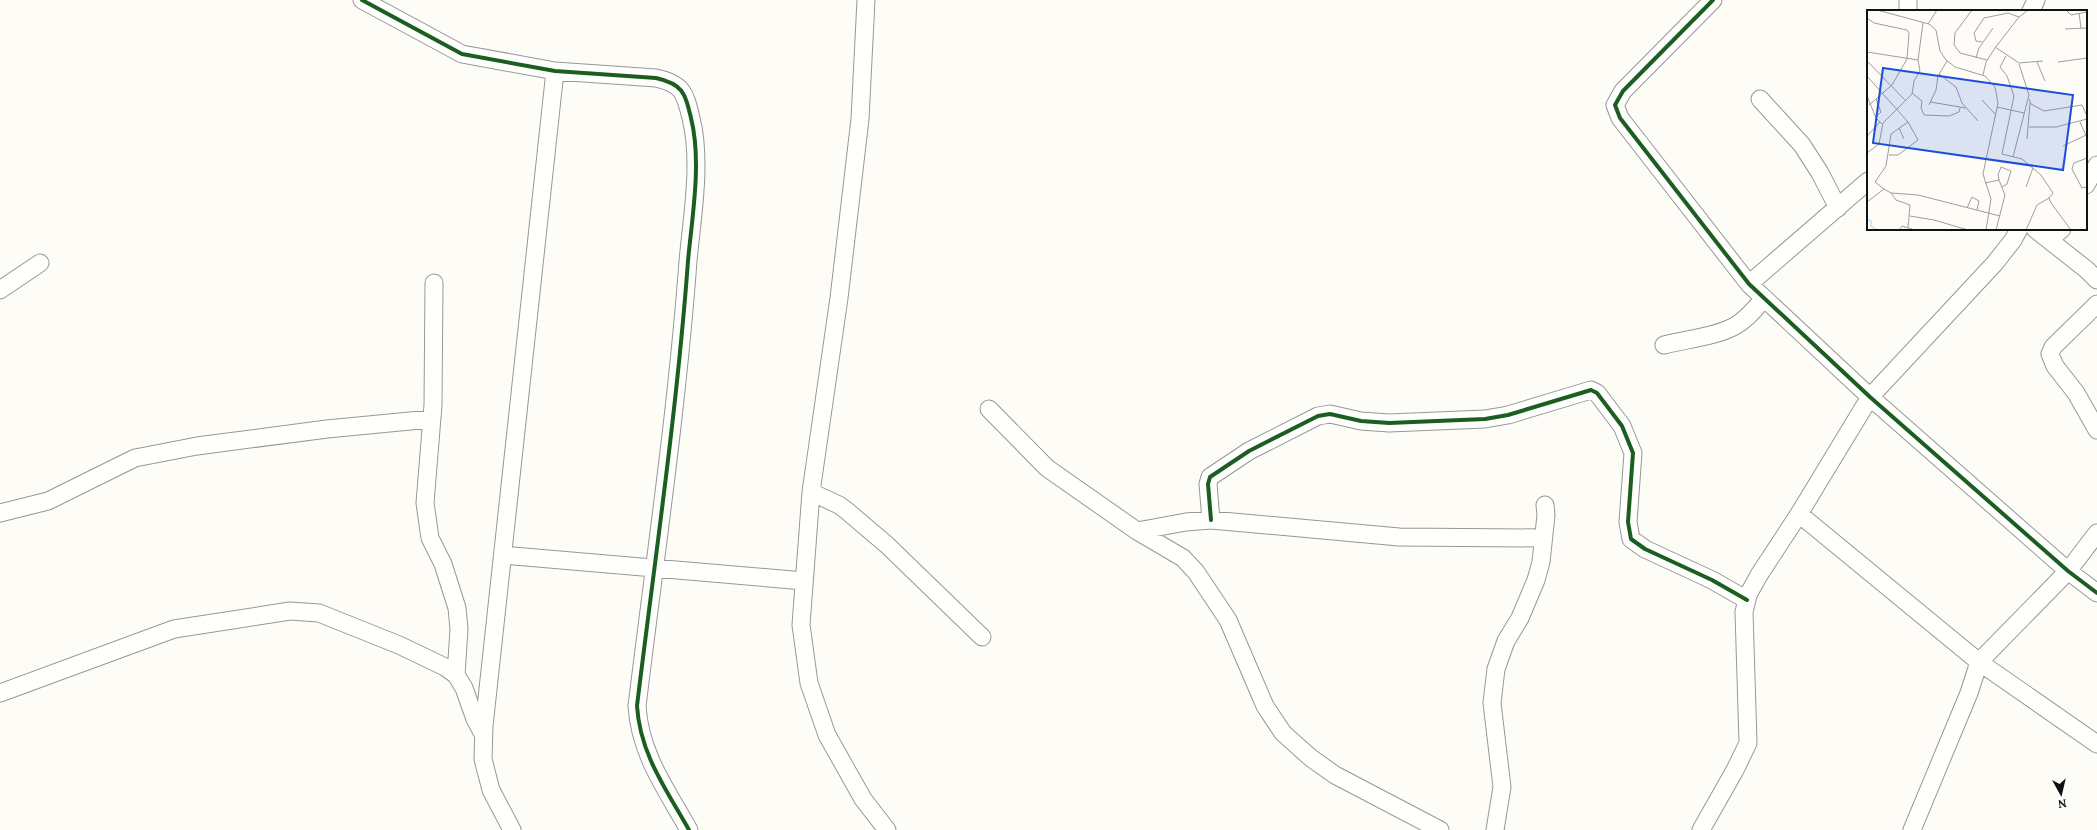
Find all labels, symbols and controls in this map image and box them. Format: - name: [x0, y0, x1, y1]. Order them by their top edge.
- inset map: [1867, 10, 2087, 230]
- north arrow: [2041, 774, 2081, 814]
- text: N: [2057, 796, 2068, 811]

